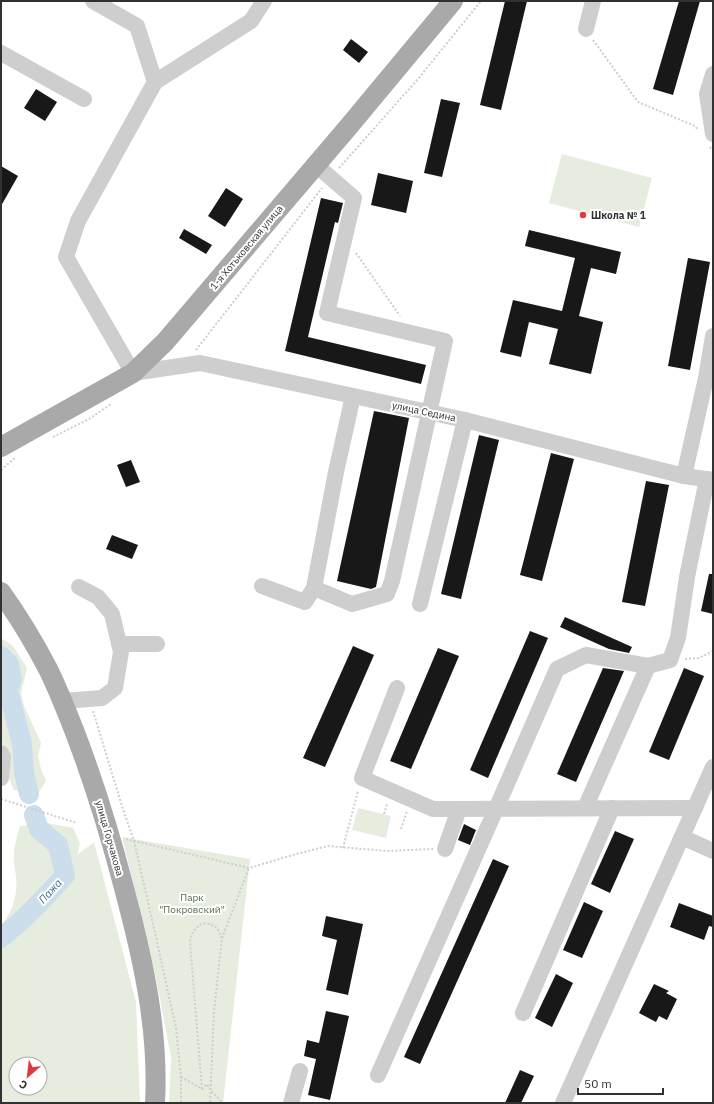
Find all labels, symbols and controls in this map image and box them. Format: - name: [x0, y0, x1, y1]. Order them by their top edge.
- street label: 1-я Хотьковская улица: [207, 202, 286, 292]
- place label: Школа № 1: [591, 209, 646, 222]
- marker: Школа № 1: [578, 210, 588, 220]
- street label: улица Седина: [391, 398, 458, 425]
- street label: улица Горчакова: [93, 799, 127, 878]
- water label: Пажа: [35, 876, 65, 906]
- park label: Парк "Покровский": [159, 891, 225, 916]
- north arrow: [8, 1056, 48, 1096]
- scale bar: [578, 1070, 663, 1096]
- text: 50 m: [584, 1076, 612, 1091]
- text: С: [17, 1077, 30, 1093]

